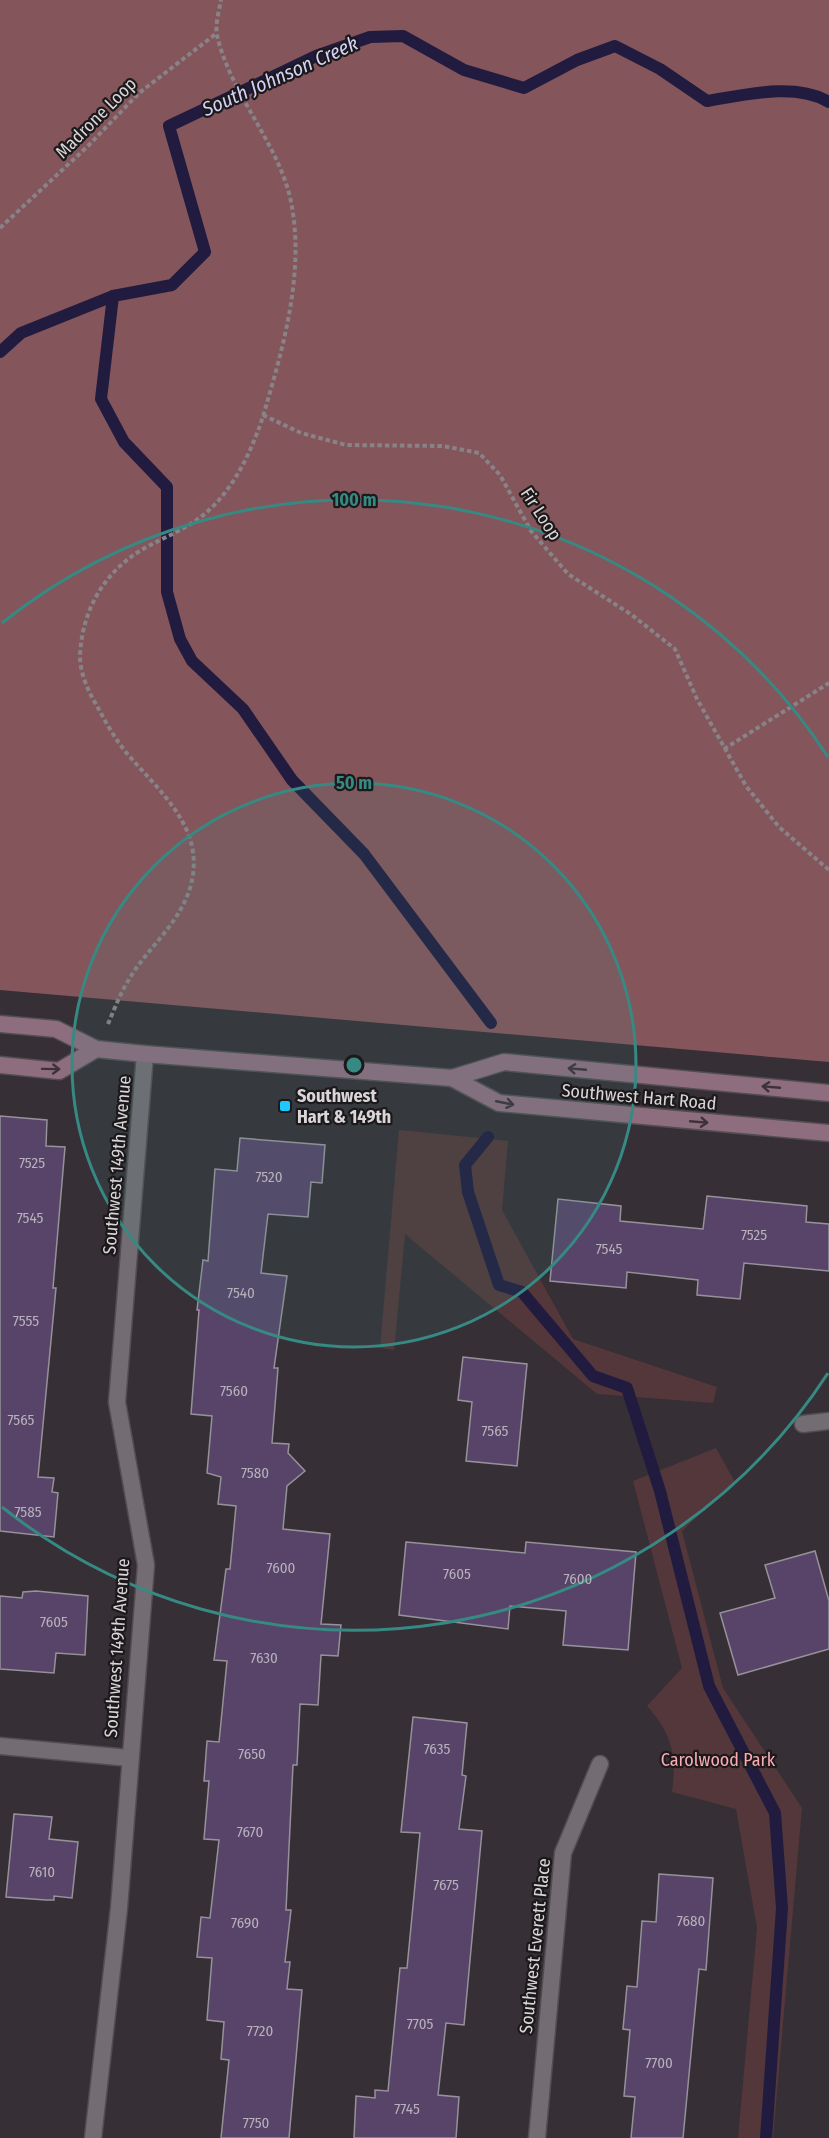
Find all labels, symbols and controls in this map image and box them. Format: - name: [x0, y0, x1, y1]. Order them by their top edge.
- water label: South Johnson Creek: [197, 31, 362, 122]
- street label: Madrone Loop: [51, 73, 141, 163]
- street label: Fir Loop: [516, 483, 566, 545]
- text: 100 m: [332, 489, 376, 511]
- text: 50 m: [336, 772, 372, 794]
- centre of rings: [344, 1055, 364, 1075]
- one-way arrow: [40, 1063, 60, 1075]
- one-way arrow: [567, 1063, 587, 1074]
- street label: Southwest 149th Avenue: [98, 1075, 136, 1255]
- street label: Southwest Hart Road: [561, 1079, 717, 1115]
- one-way arrow: [761, 1082, 781, 1093]
- place label: Southwest Hart & 149th: [297, 1085, 391, 1128]
- one-way arrow: [494, 1098, 514, 1109]
- marker: Southwest Hart & 149th: [278, 1099, 292, 1113]
- one-way arrow: [688, 1116, 708, 1127]
- house number: 7525: [19, 1154, 45, 1172]
- house number: 7520: [255, 1168, 283, 1186]
- house number: 7545: [17, 1209, 43, 1227]
- house number: 7525: [741, 1226, 767, 1244]
- house number: 7545: [596, 1240, 622, 1258]
- house number: 7540: [227, 1284, 255, 1302]
- house number: 7555: [13, 1312, 39, 1330]
- house number: 7560: [220, 1382, 248, 1400]
- house number: 7565: [7, 1411, 35, 1429]
- house number: 7565: [481, 1422, 509, 1440]
- house number: 7580: [241, 1464, 269, 1482]
- house number: 7585: [14, 1503, 42, 1521]
- street label: Southwest 149th Avenue: [100, 1558, 134, 1738]
- house number: 7600: [267, 1559, 295, 1577]
- house number: 7605: [443, 1565, 471, 1583]
- house number: 7600: [564, 1570, 592, 1588]
- house number: 7605: [40, 1613, 68, 1631]
- house number: 7630: [250, 1649, 278, 1667]
- house number: 7635: [424, 1740, 450, 1758]
- house number: 7650: [238, 1745, 266, 1763]
- park label: Carolwood Park: [661, 1749, 776, 1771]
- house number: 7670: [237, 1823, 263, 1841]
- street label: Southwest Everett Place: [515, 1857, 555, 2035]
- house number: 7610: [29, 1863, 55, 1881]
- house number: 7675: [433, 1876, 459, 1894]
- house number: 7680: [677, 1912, 705, 1930]
- house number: 7690: [231, 1914, 259, 1932]
- house number: 7705: [407, 2015, 433, 2033]
- house number: 7720: [247, 2022, 273, 2040]
- house number: 7700: [645, 2054, 673, 2072]
- house number: 7745: [394, 2100, 420, 2118]
- house number: 7750: [243, 2114, 269, 2132]

